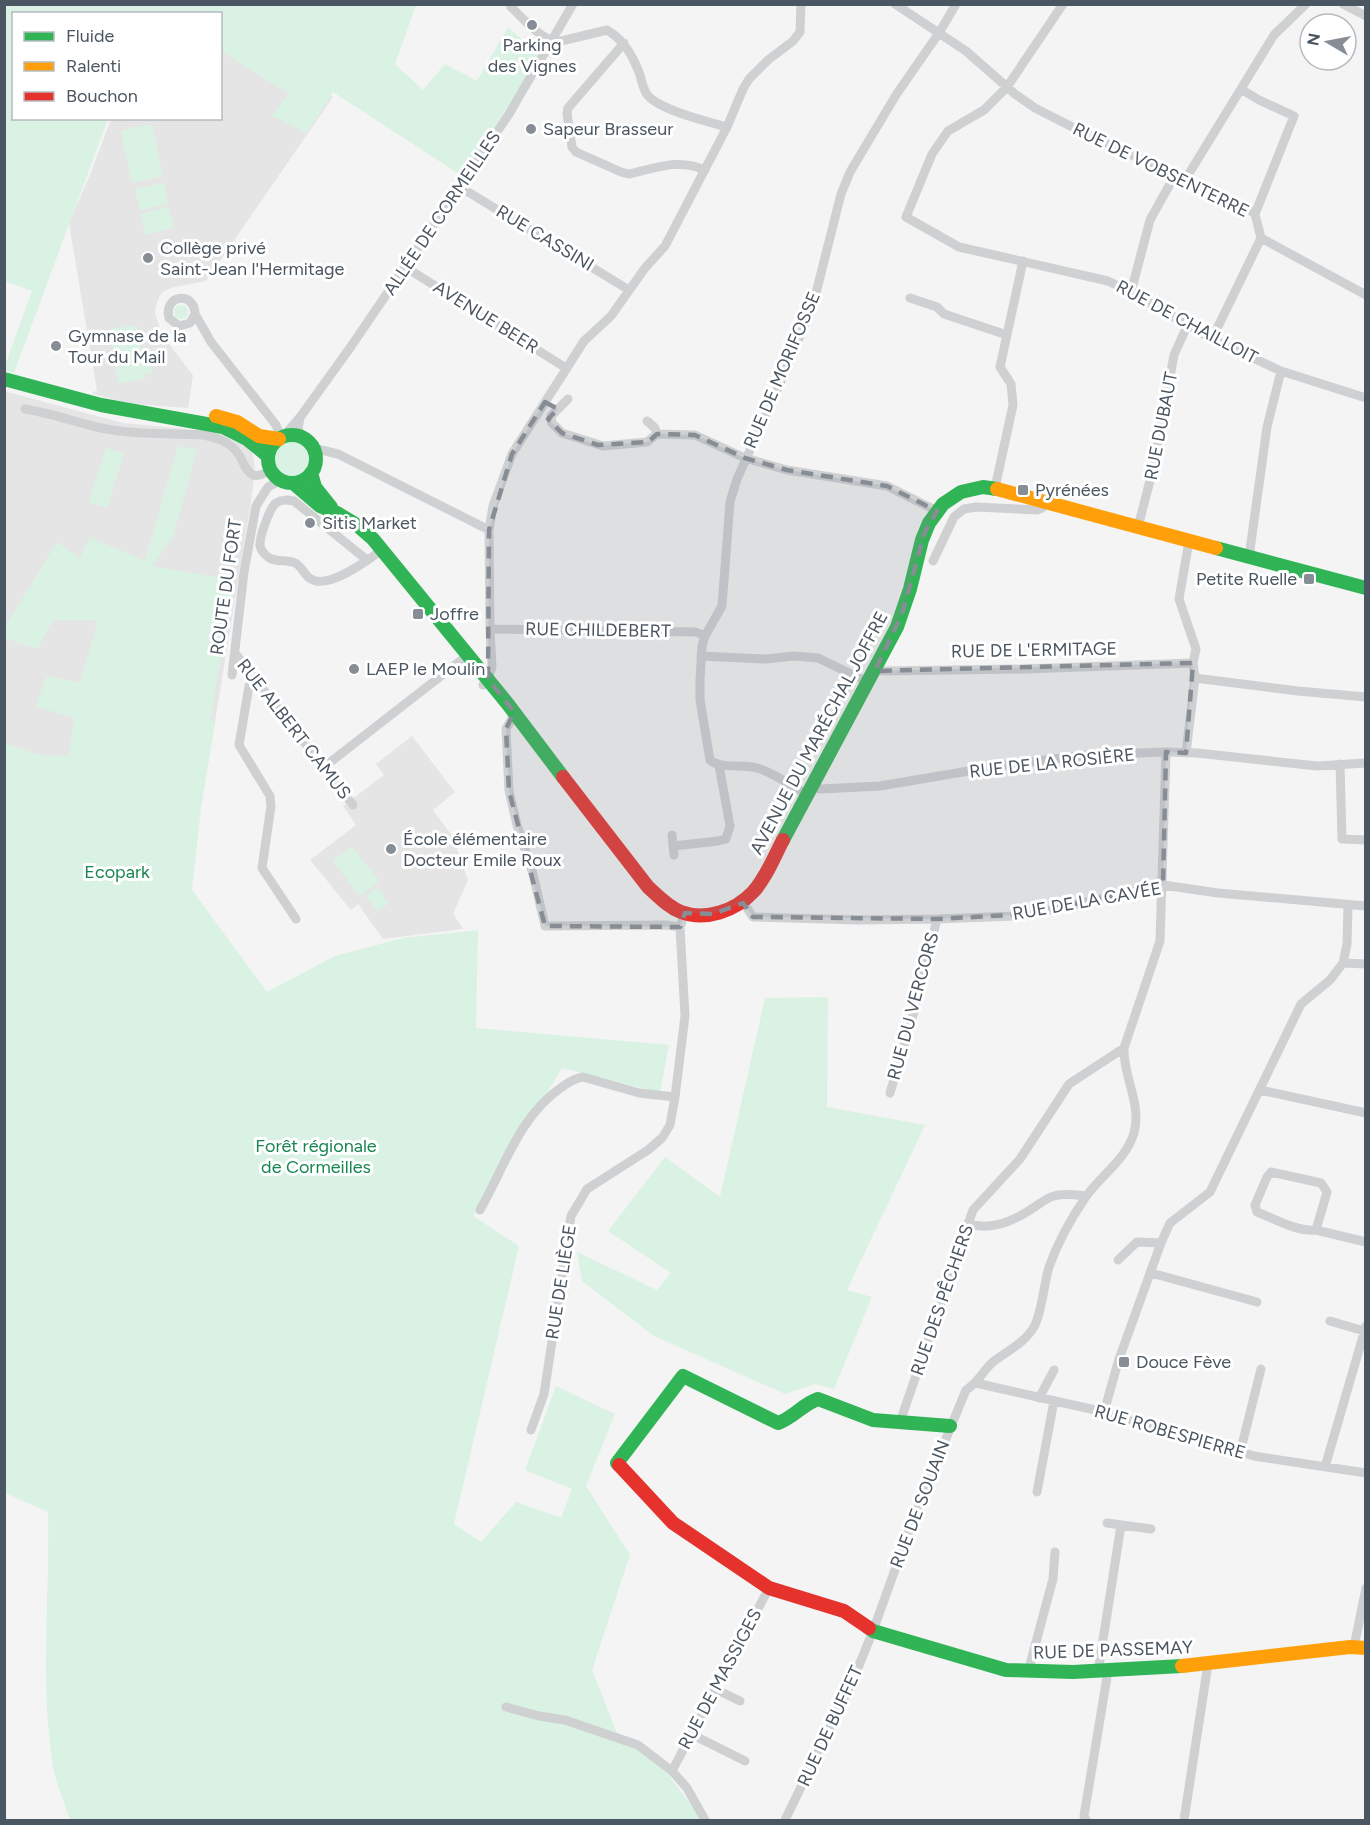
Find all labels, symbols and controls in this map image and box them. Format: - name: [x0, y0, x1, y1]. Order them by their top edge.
- legend: [12, 12, 222, 120]
- north arrow: [1298, 12, 1358, 72]
- marker: Parking des Vignes: [525, 18, 539, 32]
- text: Fluide: [66, 25, 115, 47]
- text: N: [1303, 32, 1324, 47]
- place label: Parking des Vignes: [488, 34, 576, 77]
- text: Ralenti: [66, 55, 121, 77]
- text: Bouchon: [66, 85, 138, 107]
- place label: Sapeur Brasseur: [543, 118, 673, 140]
- street label: RUE DE VOBSENTERRE: [1069, 118, 1253, 222]
- marker: Sapeur Brasseur: [524, 122, 538, 136]
- street label: ALLÉE DE CORMEILLES: [379, 127, 505, 299]
- street label: RUE CASSINI: [492, 200, 598, 276]
- place label: Collège privé Saint-Jean l'Hermitage: [160, 237, 345, 280]
- marker: Collège privé Saint-Jean l'Hermitage: [141, 251, 155, 265]
- street label: RUE DE CHAILLOIT: [1112, 275, 1262, 369]
- street label: AVENUE BEER: [429, 276, 543, 358]
- street label: RUE DE MORIFOSSE: [739, 288, 825, 452]
- place label: Gymnase de la Tour du Mail: [68, 325, 186, 368]
- marker: Gymnase de la Tour du Mail: [49, 339, 63, 353]
- street label: RUE DUBAUT: [1140, 370, 1182, 482]
- place label: Pyrénées: [1035, 479, 1109, 501]
- marker: Pyrénées: [1016, 483, 1030, 497]
- place label: Sitis Market: [322, 512, 417, 534]
- marker: Sitis Market: [303, 516, 317, 530]
- street label: ROUTE DU FORT: [206, 517, 246, 657]
- place label: Petite Ruelle: [1196, 568, 1297, 590]
- marker: Petite Ruelle: [1302, 572, 1316, 586]
- place label: Joffre: [430, 603, 479, 625]
- marker: Joffre: [411, 607, 425, 621]
- street label: AVENUE DU MARÉCHAL JOFFRE: [745, 608, 893, 858]
- street label: RUE CHILDEBERT: [525, 618, 671, 642]
- street label: RUE DE L'ERMITAGE: [951, 638, 1117, 662]
- street label: RUE ALBERT CAMUS: [232, 654, 356, 804]
- place label: LAEP le Moulin: [366, 658, 485, 680]
- marker: LAEP le Moulin: [347, 662, 361, 676]
- street label: RUE DE LA ROSIÈRE: [968, 743, 1136, 783]
- place label: École élémentaire Docteur Emile Roux: [403, 828, 562, 871]
- marker: École élémentaire Docteur Emile Roux: [384, 842, 398, 856]
- park label: Ecopark: [84, 861, 150, 883]
- street label: RUE DE LA CAVÉE: [1011, 877, 1163, 925]
- street label: RUE DU VERCORS: [883, 930, 943, 1082]
- park label: Forêt régionale de Cormeilles: [255, 1135, 377, 1178]
- street label: RUE DES PÊCHERS: [906, 1222, 978, 1378]
- street label: RUE DE LIÈGE: [541, 1223, 581, 1341]
- place label: Douce Fève: [1136, 1351, 1231, 1373]
- marker: Douce Fève: [1117, 1355, 1131, 1369]
- street label: RUE ROBESPIERRE: [1092, 1400, 1248, 1464]
- street label: RUE DE SOUAIN: [885, 1437, 955, 1571]
- street label: RUE DE MASSIGES: [674, 1605, 766, 1753]
- street label: RUE DE PASSEMAY: [1033, 1636, 1193, 1664]
- street label: RUE DE BUFFET: [792, 1662, 868, 1790]

